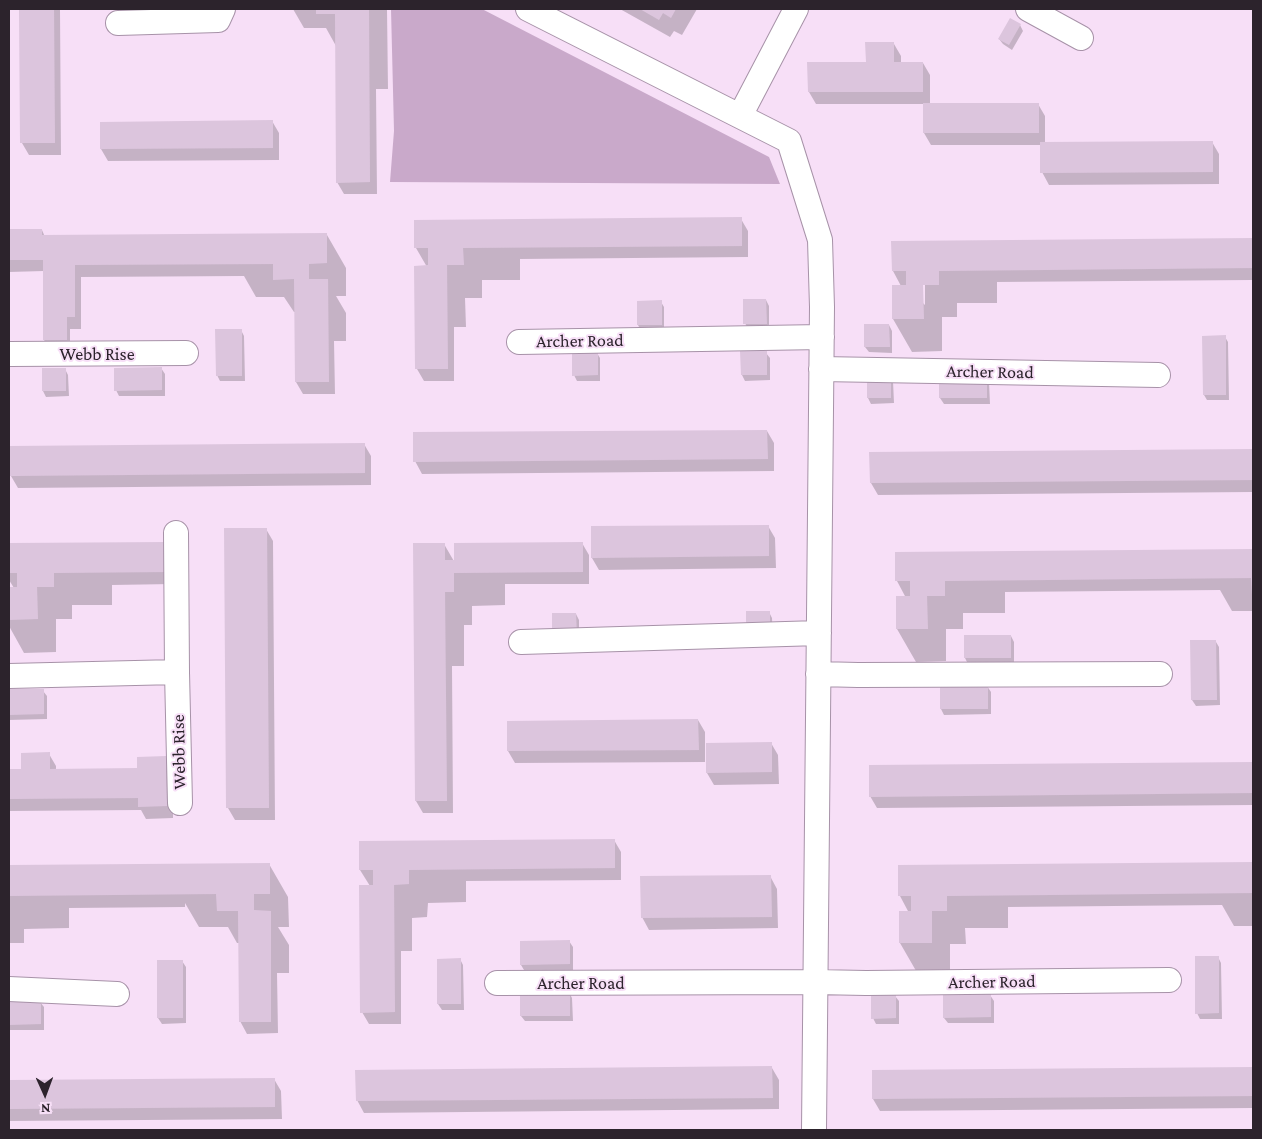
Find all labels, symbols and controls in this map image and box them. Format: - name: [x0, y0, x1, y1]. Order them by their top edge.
- street label: Archer Road: [536, 329, 624, 353]
- street label: Webb Rise: [59, 343, 135, 365]
- street label: Archer Road: [946, 360, 1034, 384]
- street label: Webb Rise: [168, 714, 190, 790]
- street label: Archer Road: [948, 970, 1036, 994]
- street label: Archer Road: [537, 972, 625, 994]
- north arrow: [20, 1069, 70, 1119]
- text: N: [40, 1101, 51, 1117]

